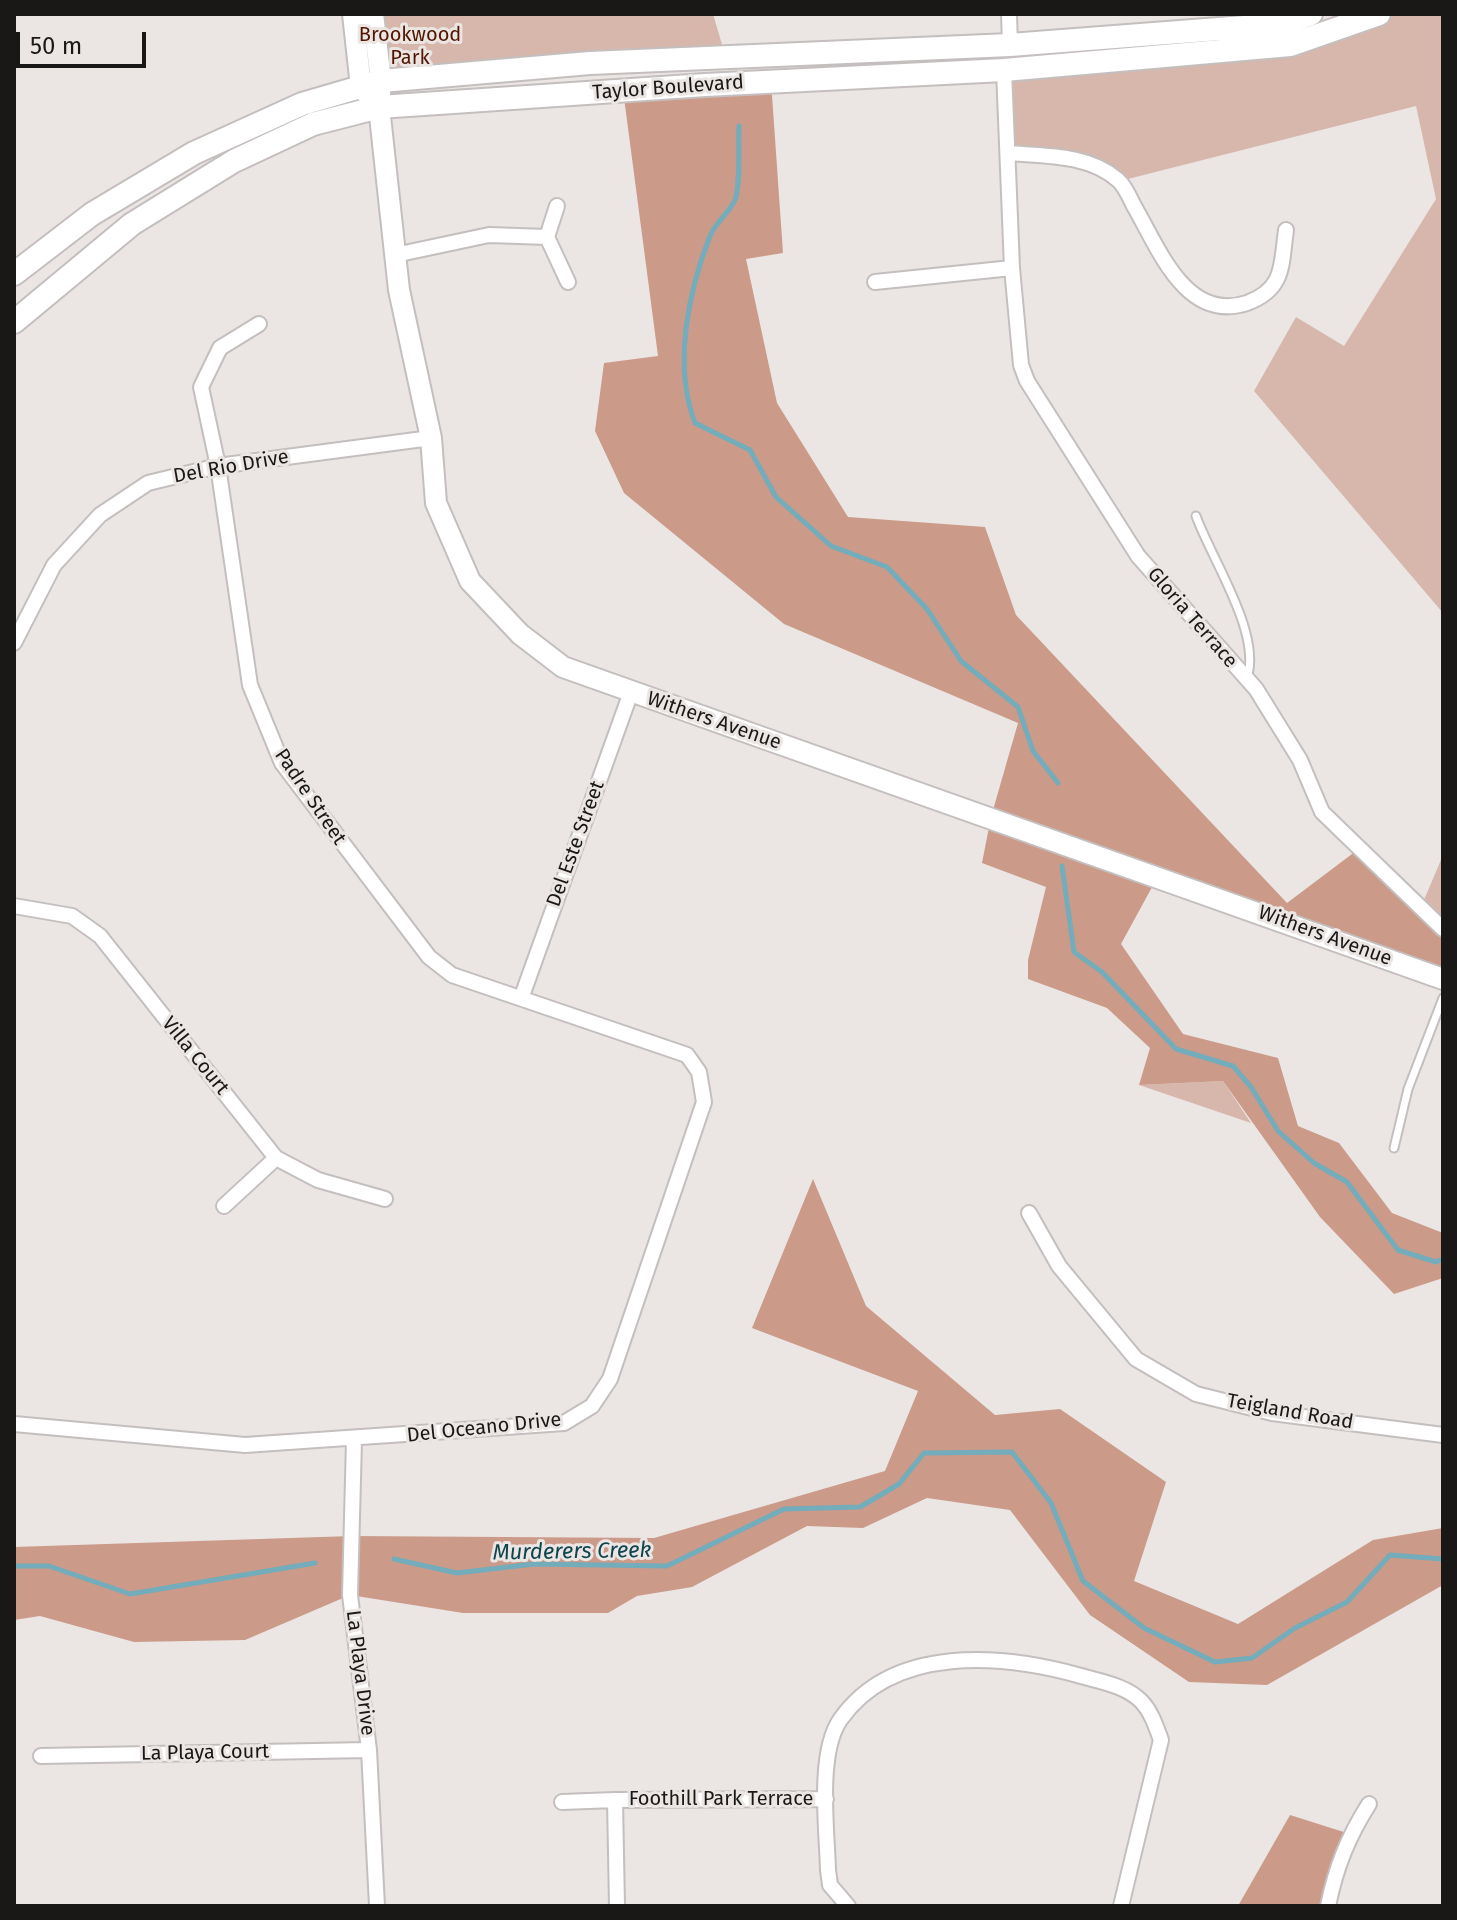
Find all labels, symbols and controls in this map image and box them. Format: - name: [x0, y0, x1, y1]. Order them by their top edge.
- scale bar: [20, 16, 150, 66]
- park label: Brookwood Park: [359, 23, 461, 70]
- text: 50 m: [30, 32, 82, 60]
- street label: Taylor Boulevard: [591, 71, 745, 105]
- street label: Del Rio Drive: [172, 445, 290, 489]
- street label: Gloria Terrace: [1142, 563, 1242, 673]
- street label: Withers Avenue: [644, 687, 784, 755]
- street label: Padre Street: [269, 744, 351, 850]
- street label: Del Este Street: [542, 778, 610, 910]
- street label: Withers Avenue: [1255, 901, 1395, 971]
- street label: Villa Court: [156, 1012, 234, 1100]
- street label: Teigland Road: [1225, 1389, 1355, 1435]
- street label: Del Oceano Drive: [406, 1408, 562, 1448]
- water label: Murderers Creek: [492, 1537, 652, 1567]
- street label: La Playa Drive: [340, 1609, 380, 1737]
- street label: La Playa Court: [141, 1740, 269, 1766]
- street label: Foothill Park Terrace: [629, 1787, 813, 1811]

